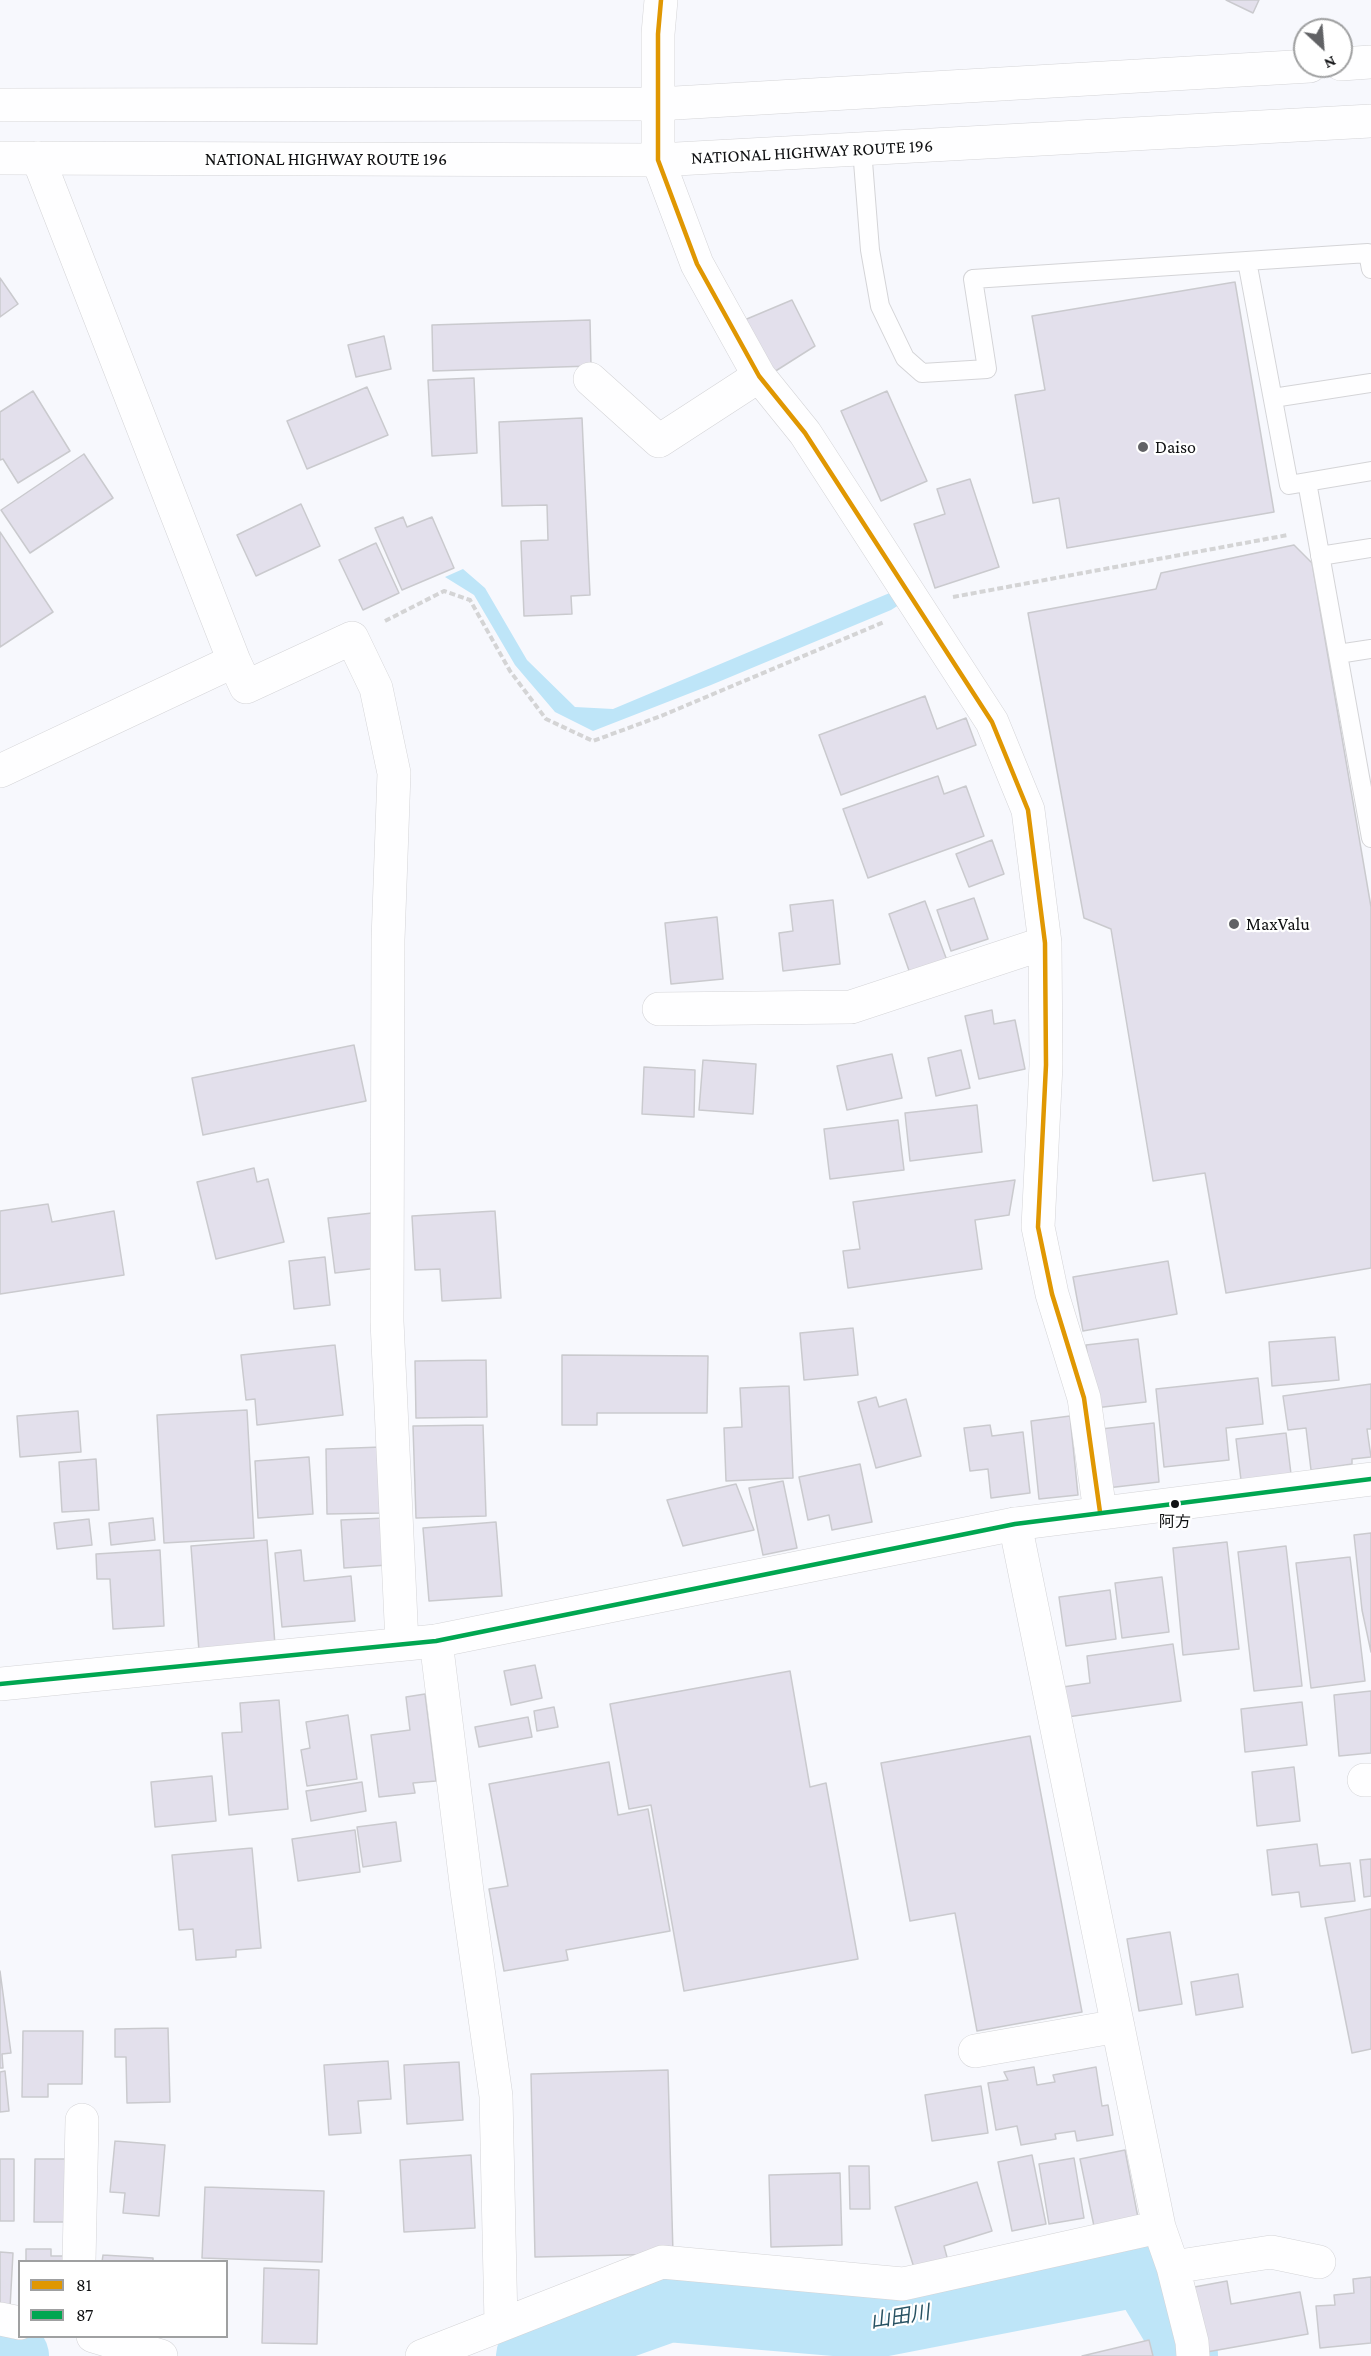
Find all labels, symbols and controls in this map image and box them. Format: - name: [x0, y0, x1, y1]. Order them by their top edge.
- north arrow: [1293, 18, 1353, 78]
- text: N: [1322, 53, 1339, 73]
- street label: NATIONAL HIGHWAY ROUTE 196: [690, 135, 934, 169]
- street label: NATIONAL HIGHWAY ROUTE 196: [205, 148, 447, 170]
- place label: Daiso: [1155, 436, 1196, 458]
- marker: Daiso: [1136, 440, 1150, 454]
- place label: MaxValu: [1246, 913, 1310, 935]
- marker: MaxValu: [1227, 917, 1241, 931]
- marker: 阿方: [1169, 1498, 1181, 1510]
- place label: 阿方: [1159, 1512, 1191, 1532]
- legend: [18, 2260, 228, 2338]
- text: 81: [76, 2275, 92, 2295]
- water label: 山田川: [868, 2300, 932, 2334]
- text: 87: [76, 2305, 93, 2325]

